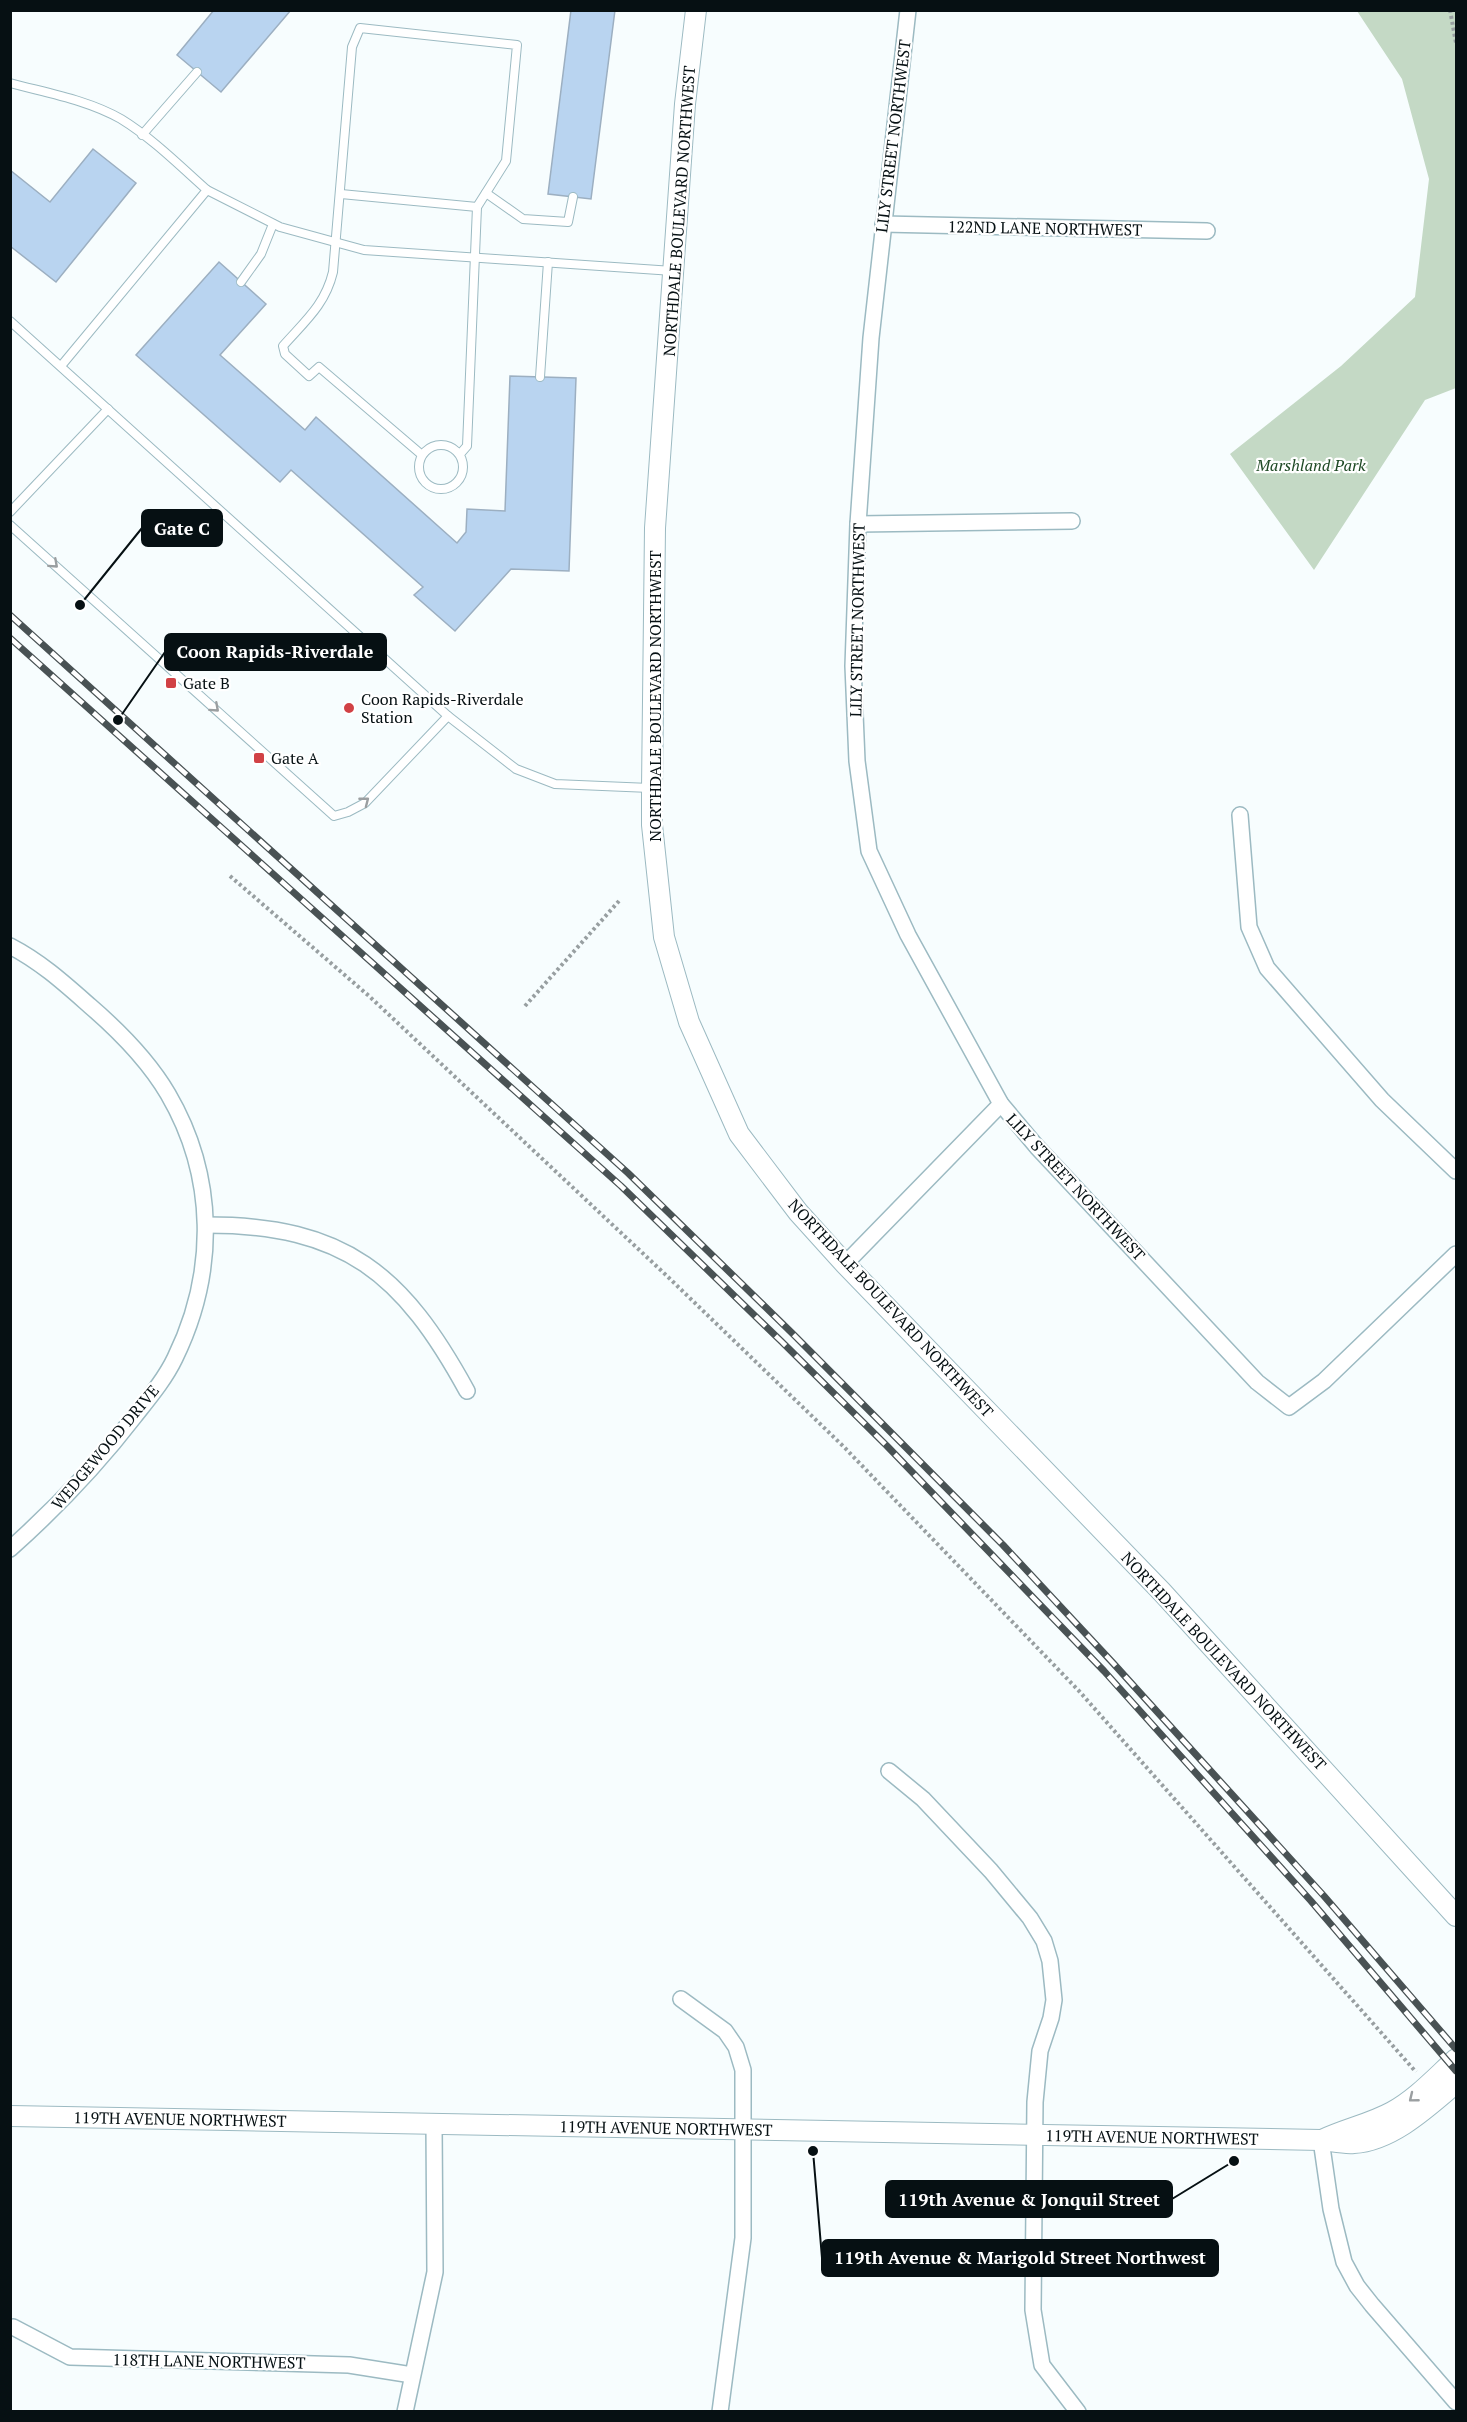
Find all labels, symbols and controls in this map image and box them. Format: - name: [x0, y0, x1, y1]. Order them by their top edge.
- street label: LILY STREET NORTHWEST: [870, 38, 916, 234]
- street label: NORTHDALE BOULEVARD NORTHWEST: [658, 65, 700, 357]
- street label: 122ND LANE NORTHWEST: [948, 215, 1142, 241]
- park label: Marshland Park: [1255, 454, 1366, 476]
- callout: Gate C: [142, 510, 222, 546]
- text: Gate C: [154, 516, 210, 540]
- street label: LILY STREET NORTHWEST: [844, 523, 870, 717]
- street label: NORTHDALE BOULEVARD NORTHWEST: [644, 550, 666, 842]
- one-way arrow: [47, 557, 58, 568]
- callout: Coon Rapids-Riverdale: [165, 634, 386, 670]
- text: Coon Rapids-Riverdale: [177, 639, 374, 663]
- place label: Gate B: [183, 672, 230, 694]
- marker: Gate B: [164, 676, 178, 690]
- place label: Coon Rapids-Riverdale Station: [361, 688, 524, 728]
- one-way arrow: [208, 701, 219, 712]
- marker: Coon Rapids-Riverdale Station: [342, 701, 356, 715]
- place label: Gate A: [271, 747, 319, 769]
- marker: Gate A: [252, 751, 266, 765]
- one-way arrow: [358, 797, 369, 808]
- street label: LILY STREET NORTHWEST: [1002, 1108, 1150, 1266]
- street label: NORTHDALE BOULEVARD NORTHWEST: [784, 1194, 998, 1422]
- street label: WEDGEWOOD DRIVE: [46, 1380, 164, 1514]
- street label: NORTHDALE BOULEVARD NORTHWEST: [1117, 1547, 1331, 1775]
- one-way arrow: [1409, 2090, 1420, 2101]
- street label: 119TH AVENUE NORTHWEST: [73, 2106, 287, 2132]
- street label: 119TH AVENUE NORTHWEST: [559, 2115, 773, 2141]
- street label: 119TH AVENUE NORTHWEST: [1045, 2124, 1259, 2150]
- callout: 119th Avenue & Jonquil Street: [886, 2181, 1172, 2217]
- text: 119th Avenue & Jonquil Street: [898, 2187, 1160, 2211]
- callout: 119th Avenue & Marigold Street Northwest: [822, 2240, 1218, 2276]
- text: 119th Avenue & Marigold Street Northwest: [834, 2245, 1206, 2269]
- street label: 118TH LANE NORTHWEST: [112, 2348, 306, 2374]

